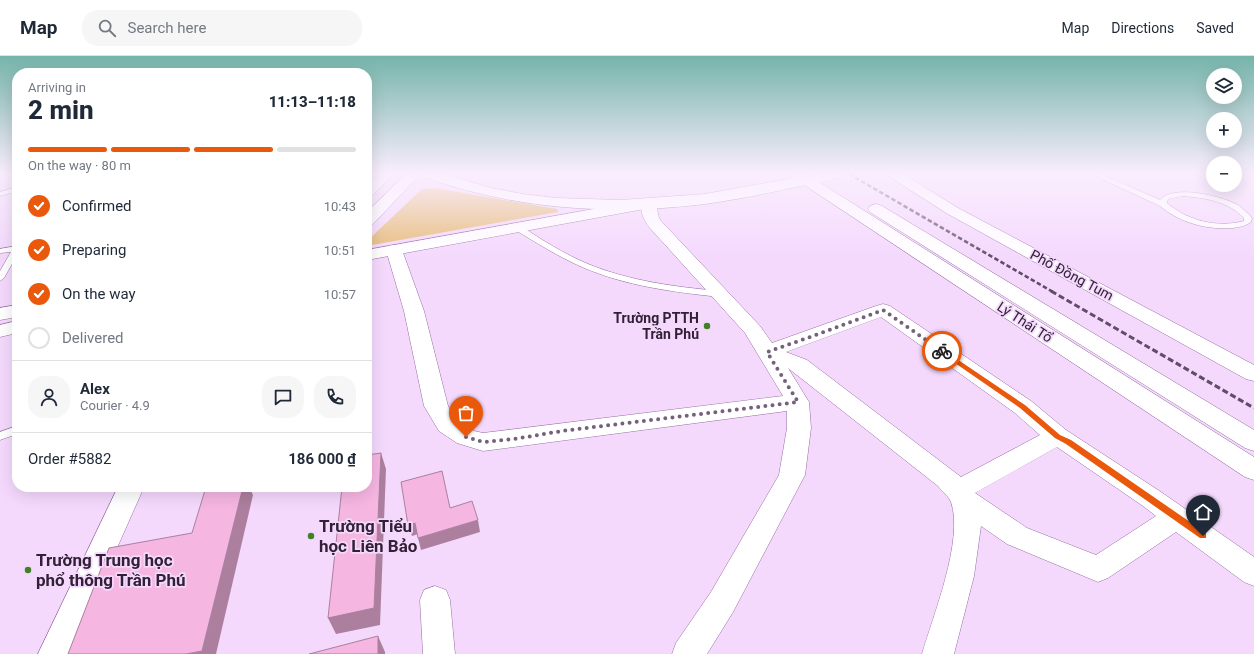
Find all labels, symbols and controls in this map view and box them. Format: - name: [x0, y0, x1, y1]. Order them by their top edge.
- search box: [82, 10, 362, 46]
- text: Map: [20, 16, 58, 39]
- icon: search: [96, 17, 118, 39]
- text: Search here: [128, 19, 206, 37]
- text: Map: [1062, 20, 1089, 36]
- text: Directions: [1111, 20, 1174, 36]
- text: Saved: [1196, 20, 1234, 36]
- map controls: [1206, 68, 1242, 192]
- button: layers: [1206, 68, 1242, 104]
- text: Arriving in: [28, 80, 86, 95]
- text: 11:13–11:18: [269, 93, 356, 111]
- text: 2 min: [28, 95, 94, 125]
- button: +: [1206, 112, 1242, 148]
- button: −: [1206, 156, 1242, 192]
- text: On the way · 80 m: [28, 158, 131, 173]
- icon: check: [28, 195, 50, 217]
- text: Confirmed: [62, 197, 132, 215]
- text: 10:43: [324, 199, 356, 214]
- icon: check: [28, 239, 50, 261]
- text: Preparing: [62, 241, 126, 259]
- text: 10:51: [324, 243, 356, 258]
- street label: Phố Đồng Tum: [1028, 246, 1116, 304]
- icon: check: [28, 283, 50, 305]
- text: On the way: [62, 285, 136, 303]
- text: 10:57: [324, 287, 356, 302]
- street label: Lý Thái Tổ: [994, 298, 1056, 346]
- place label: Trường PTTH Trần Phú: [613, 310, 699, 342]
- marker: Trường PTTH Trần Phú: [702, 321, 712, 331]
- text: Delivered: [62, 329, 124, 347]
- courier: [922, 331, 962, 371]
- icon: bike: [931, 340, 953, 362]
- button: person: [28, 376, 70, 418]
- button: chat: [262, 376, 304, 418]
- button: phone: [314, 376, 356, 418]
- text: Alex: [80, 380, 110, 398]
- pin: [449, 396, 483, 437]
- text: Courier · 4.9: [80, 398, 150, 413]
- icon: bag: [455, 402, 477, 424]
- text: Order #5882: [28, 450, 111, 468]
- text: 186 000 ₫: [288, 450, 356, 468]
- pin: [1186, 495, 1220, 536]
- icon: home: [1192, 501, 1214, 523]
- place label: Trường Tiểu học Liên Bảo: [319, 516, 418, 556]
- marker: Trường Tiểu học Liên Bảo: [306, 531, 316, 541]
- place label: Trường Trung học phổ thông Trần Phú: [36, 550, 186, 590]
- marker: Trường Trung học phổ thông Trần Phú: [23, 565, 33, 575]

